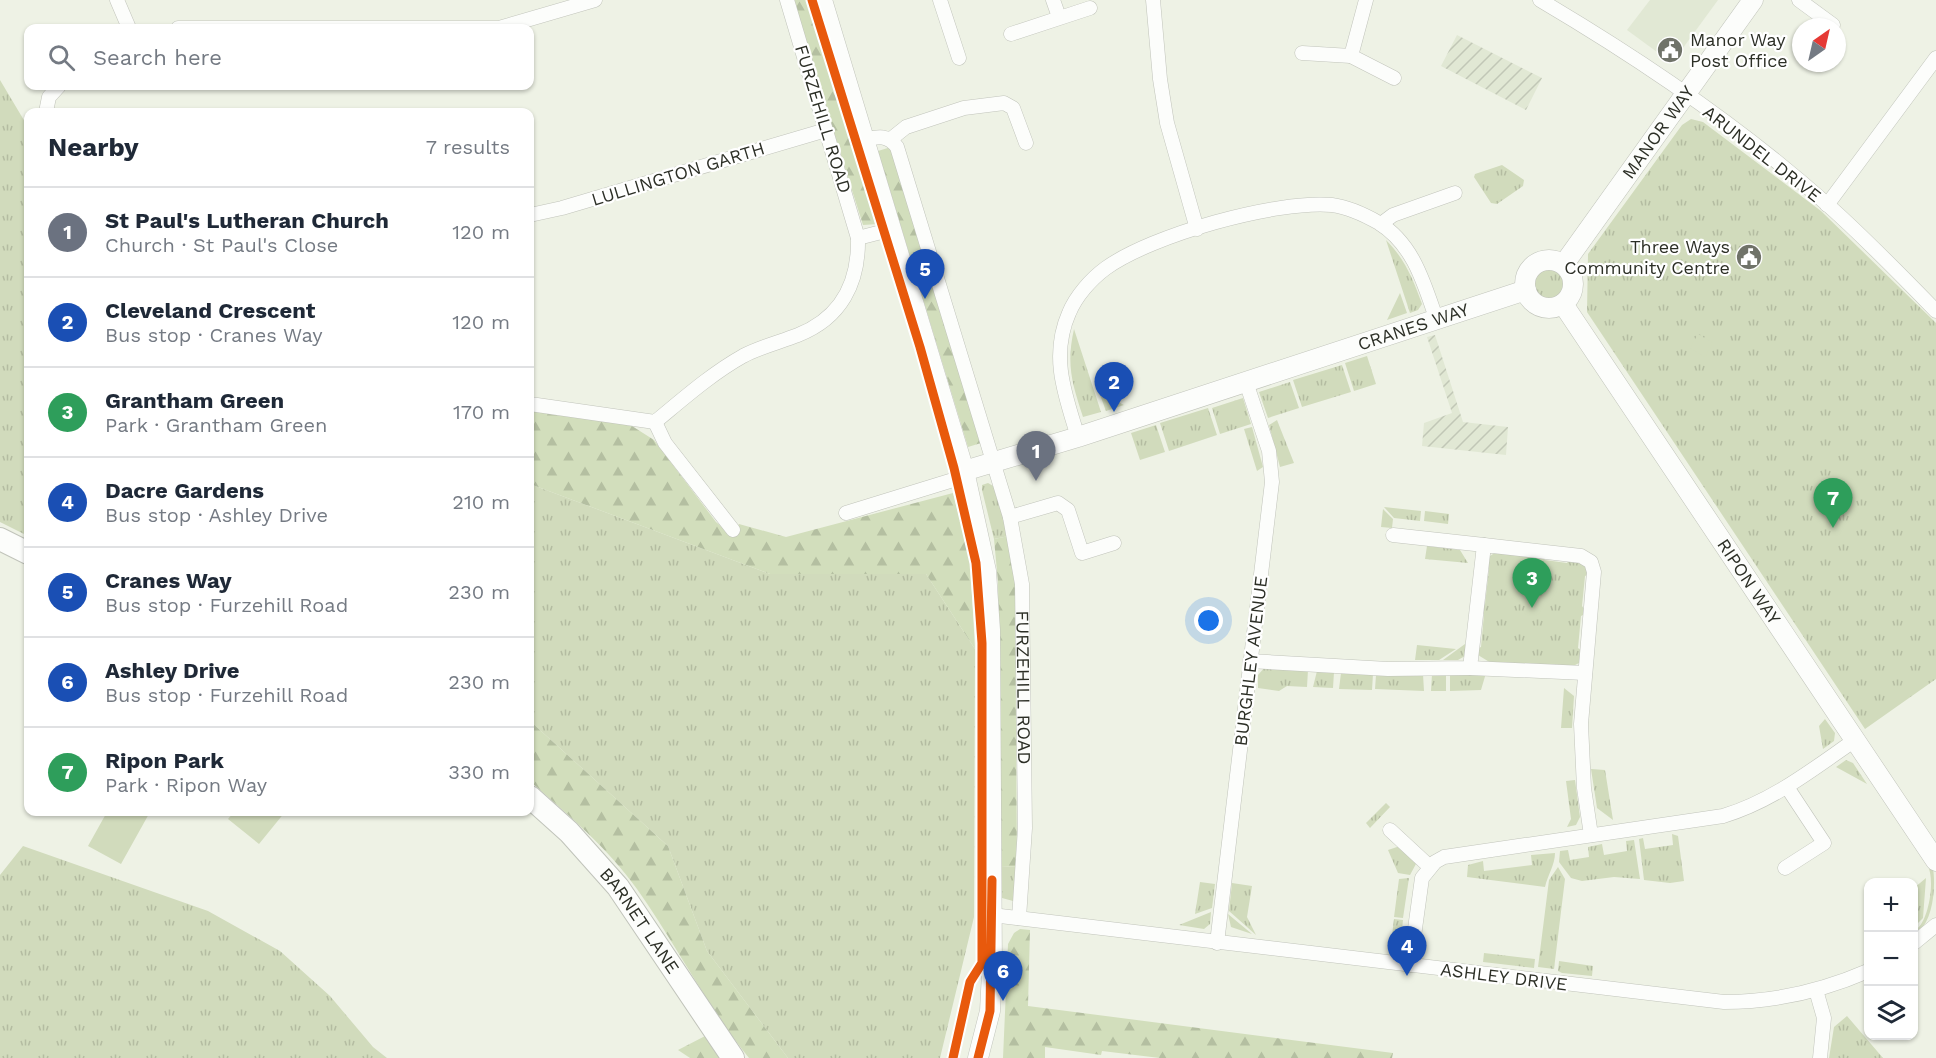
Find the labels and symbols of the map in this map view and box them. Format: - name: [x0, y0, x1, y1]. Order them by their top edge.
- north arrow: [1792, 18, 1846, 72]
- place label: Manor Way Post Office: [1690, 29, 1788, 71]
- public building icon: Manor Way Post Office: [1655, 35, 1685, 65]
- street label: FURZEHILL ROAD: [791, 42, 856, 196]
- street label: MANOR WAY: [1618, 81, 1699, 183]
- street label: ARUNDEL DRIVE: [1699, 101, 1826, 206]
- street label: LULLINGTON GARTH: [589, 137, 767, 210]
- place label: Three Ways Community Centre: [1564, 236, 1730, 278]
- public building icon: Three Ways Community Centre: [1734, 242, 1764, 272]
- pin: 5: [906, 250, 944, 299]
- street label: CRANES WAY: [1355, 298, 1472, 354]
- pin: 2: [1094, 362, 1134, 412]
- pin: 1: [1016, 432, 1056, 481]
- pin: 7: [1814, 478, 1852, 528]
- street label: RIPON WAY: [1713, 535, 1786, 629]
- pin: 3: [1512, 558, 1552, 608]
- street label: BURGHLEY AVENUE: [1230, 575, 1271, 747]
- your location: [1194, 606, 1223, 635]
- street label: FURZEHILL ROAD: [1012, 610, 1035, 765]
- street label: BARNET LANE: [596, 863, 684, 977]
- pin: 4: [1388, 926, 1426, 976]
- pin: 6: [984, 952, 1022, 1001]
- street label: ASHLEY DRIVE: [1439, 958, 1569, 995]

